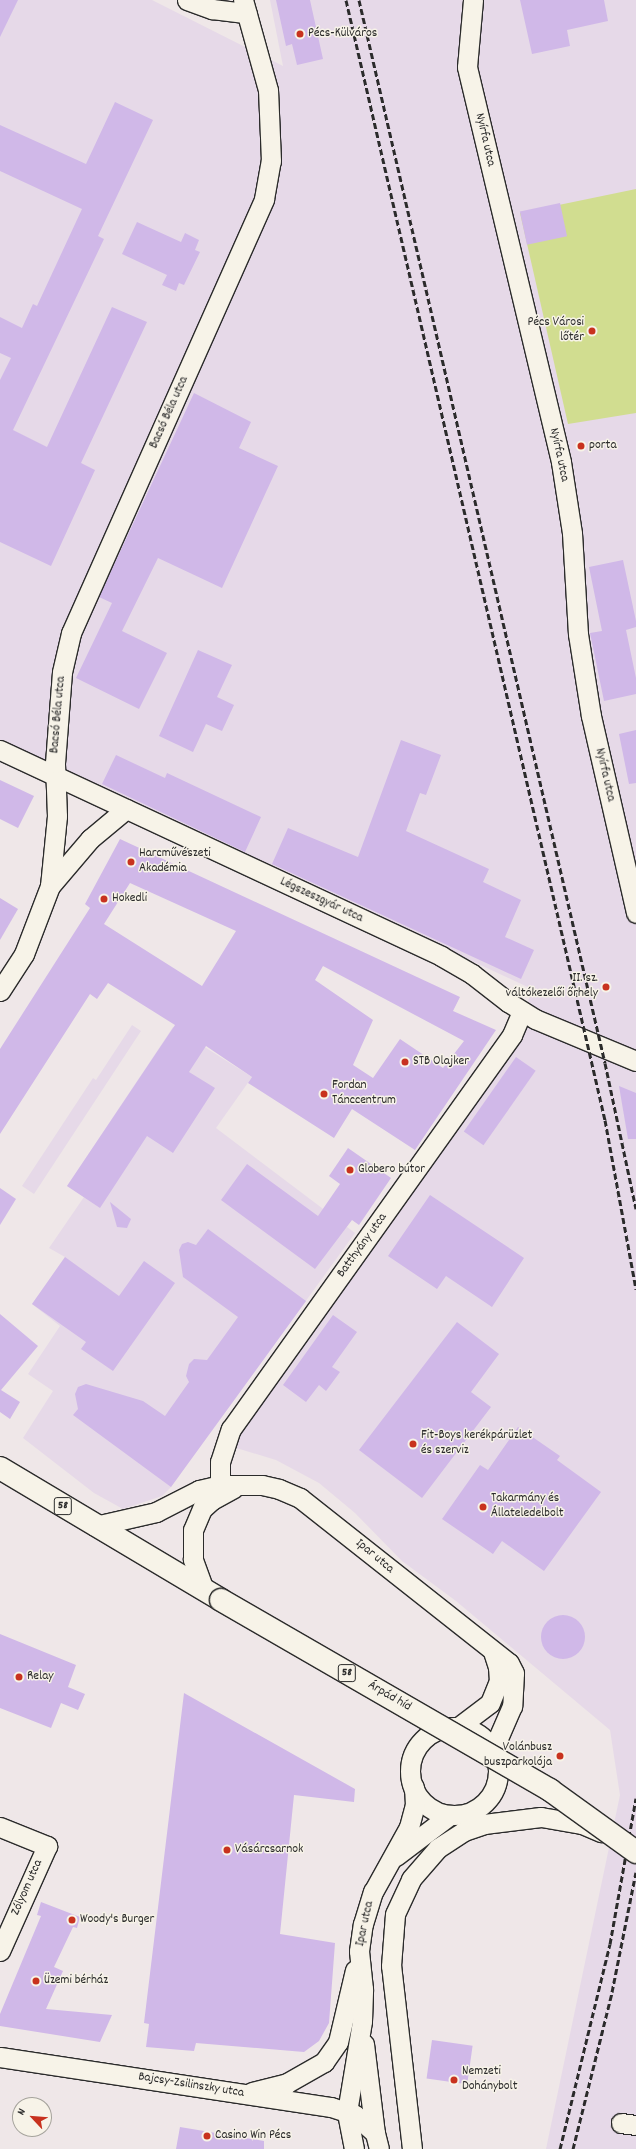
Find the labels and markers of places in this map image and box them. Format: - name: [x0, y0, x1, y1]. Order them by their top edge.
- place label: Pécs-Külváros: [308, 26, 377, 42]
- marker: Pécs-Külváros: [295, 29, 305, 39]
- place label: Pécs Városi lőtér: [528, 316, 584, 347]
- marker: Pécs Városi lőtér: [587, 326, 597, 336]
- place label: porta: [589, 438, 616, 454]
- marker: porta: [576, 441, 586, 451]
- place label: Harcművészeti Akadémia: [139, 847, 211, 878]
- marker: Harcművészeti Akadémia: [126, 857, 136, 867]
- place label: Hokedli: [112, 891, 147, 907]
- marker: Hokedli: [99, 894, 109, 904]
- place label: II. sz. váltókezelői őrhely: [506, 972, 598, 1003]
- marker: II. sz. váltókezelői őrhely: [601, 982, 611, 992]
- place label: STB Olajker: [413, 1054, 469, 1070]
- marker: STB Olajker: [400, 1057, 410, 1067]
- place label: Fordan Tánccentrum: [332, 1079, 396, 1110]
- marker: Fordan Tánccentrum: [319, 1089, 329, 1099]
- place label: Globero bútor: [358, 1162, 425, 1178]
- marker: Globero bútor: [345, 1165, 355, 1175]
- place label: Fit-Boys kerékpárüzlet és szerviz: [421, 1429, 532, 1460]
- marker: Fit-Boys kerékpárüzlet és szerviz: [408, 1439, 418, 1449]
- place label: Takarmány és Állateledelbolt: [491, 1492, 564, 1523]
- marker: Takarmány és Állateledelbolt: [478, 1502, 488, 1512]
- place label: Relay: [27, 1669, 54, 1685]
- marker: Relay: [14, 1672, 24, 1682]
- place label: Volánbusz buszparkolója: [484, 1741, 552, 1772]
- marker: Volánbusz buszparkolója: [555, 1751, 565, 1761]
- place label: Vásárcsarnok: [235, 1842, 303, 1858]
- marker: Vásárcsarnok: [222, 1845, 232, 1855]
- place label: Woody's Burger: [80, 1912, 154, 1928]
- marker: Woody's Burger: [67, 1915, 77, 1925]
- place label: Üzemi bérház: [44, 1973, 108, 1989]
- marker: Üzemi bérház: [31, 1976, 41, 1986]
- place label: Nemzeti Dohánybolt: [462, 2065, 518, 2096]
- marker: Nemzeti Dohánybolt: [449, 2075, 459, 2085]
- place label: Casino Win Pécs: [215, 2128, 291, 2144]
- marker: Casino Win Pécs: [202, 2131, 212, 2141]

